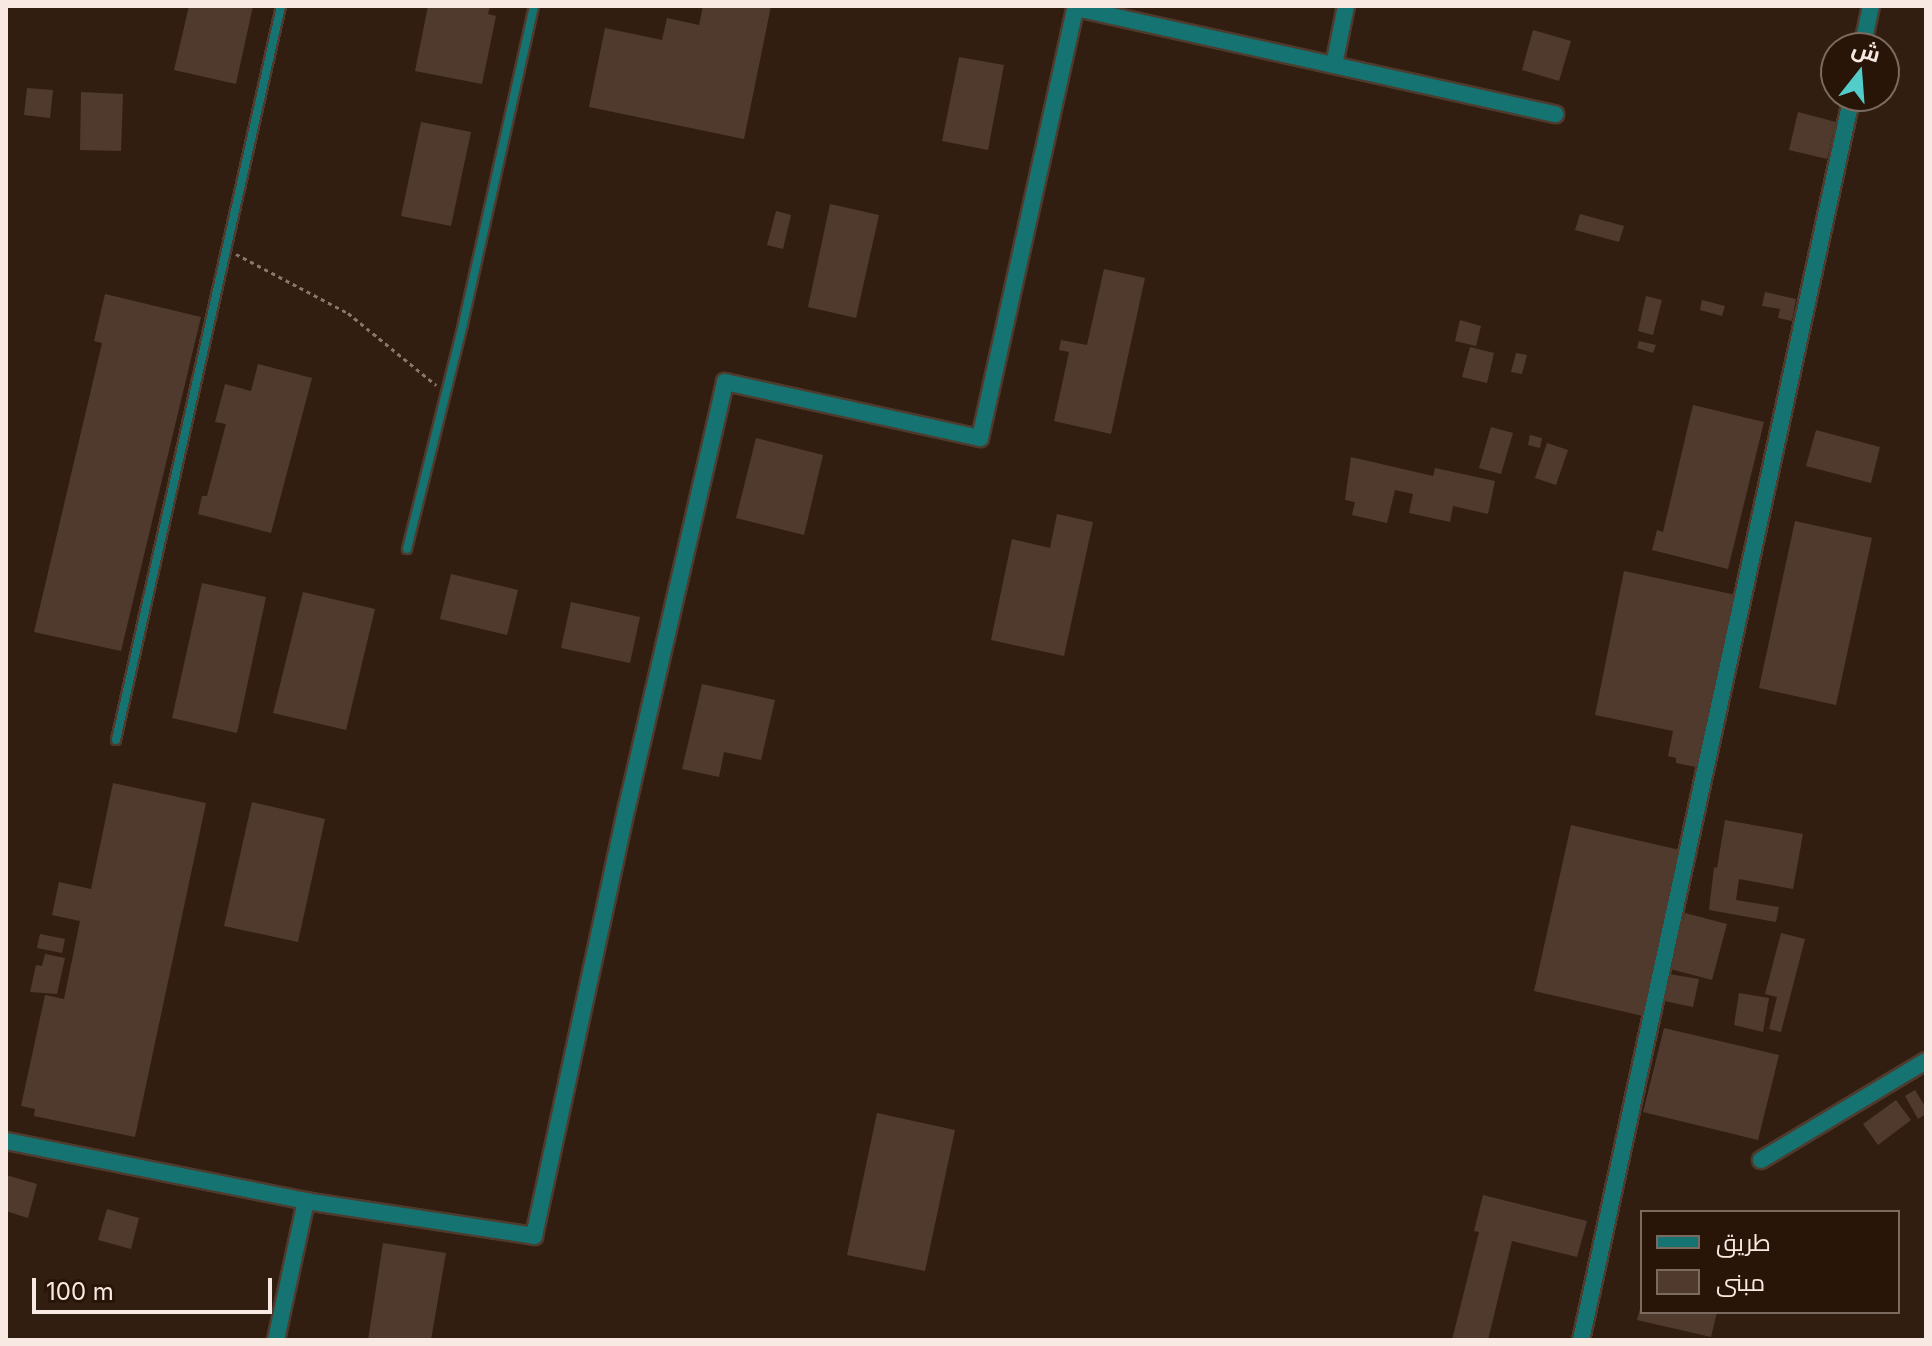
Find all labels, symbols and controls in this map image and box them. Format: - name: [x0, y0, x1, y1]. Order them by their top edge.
- north arrow: [1820, 32, 1900, 112]
- text: ش: [1849, 34, 1884, 68]
- legend: [1640, 1210, 1900, 1314]
- text: طريق: [1716, 1228, 1771, 1257]
- scale bar: [36, 1262, 276, 1312]
- text: مبنى: [1716, 1268, 1765, 1297]
- text: 100 m: [46, 1277, 114, 1306]

